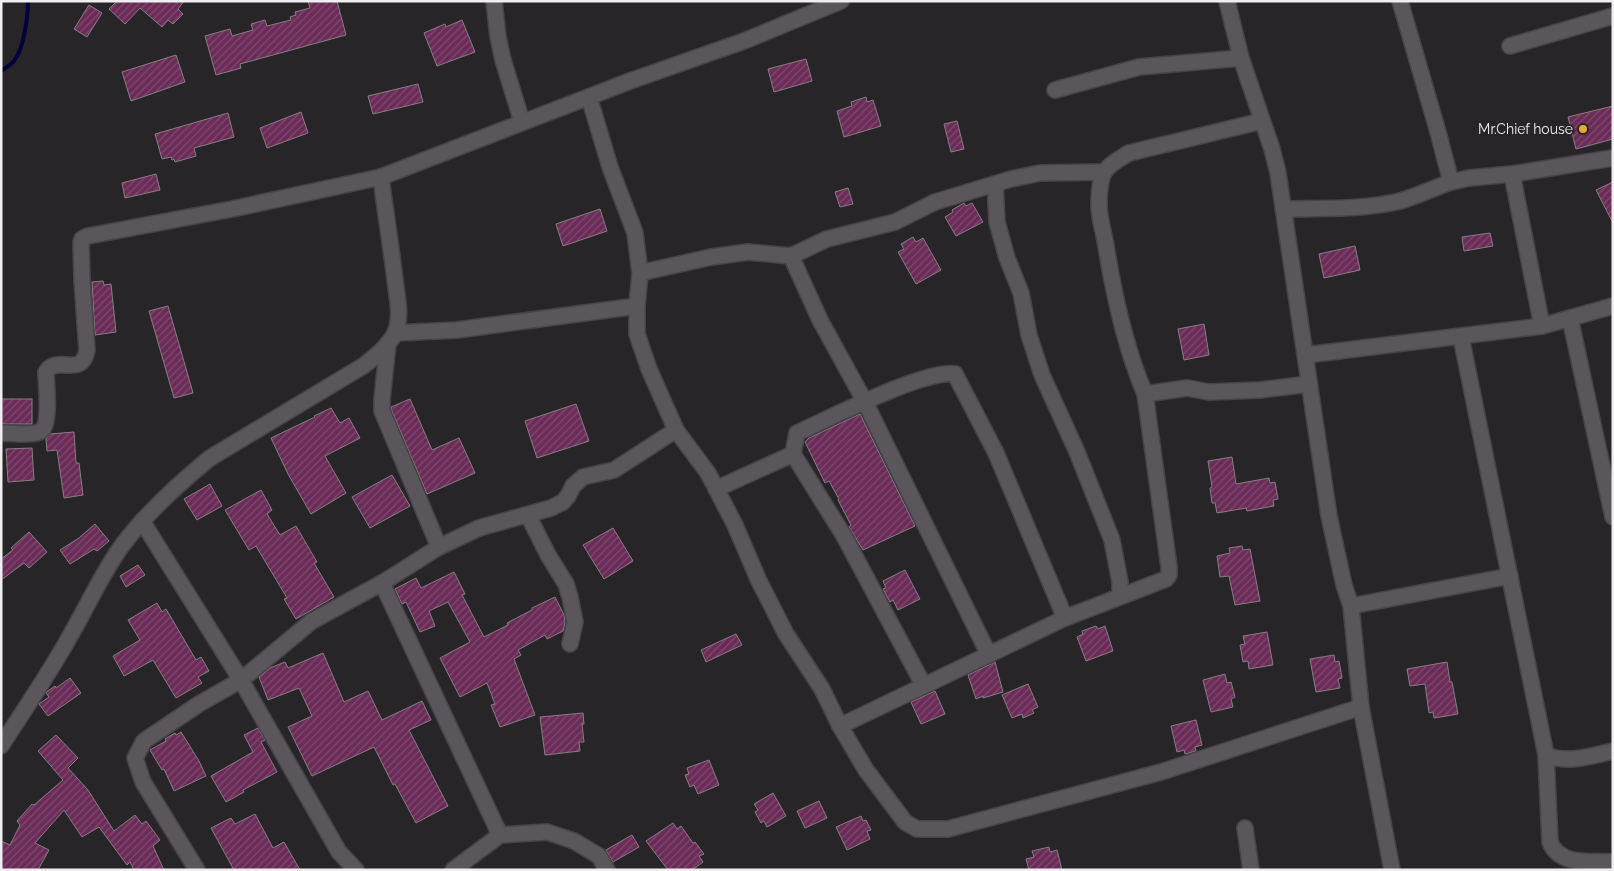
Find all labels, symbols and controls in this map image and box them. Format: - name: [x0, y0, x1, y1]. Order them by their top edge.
- place label: Mr.Chief house: [1478, 121, 1573, 137]
- marker: Mr.Chief house: [1577, 123, 1589, 135]

